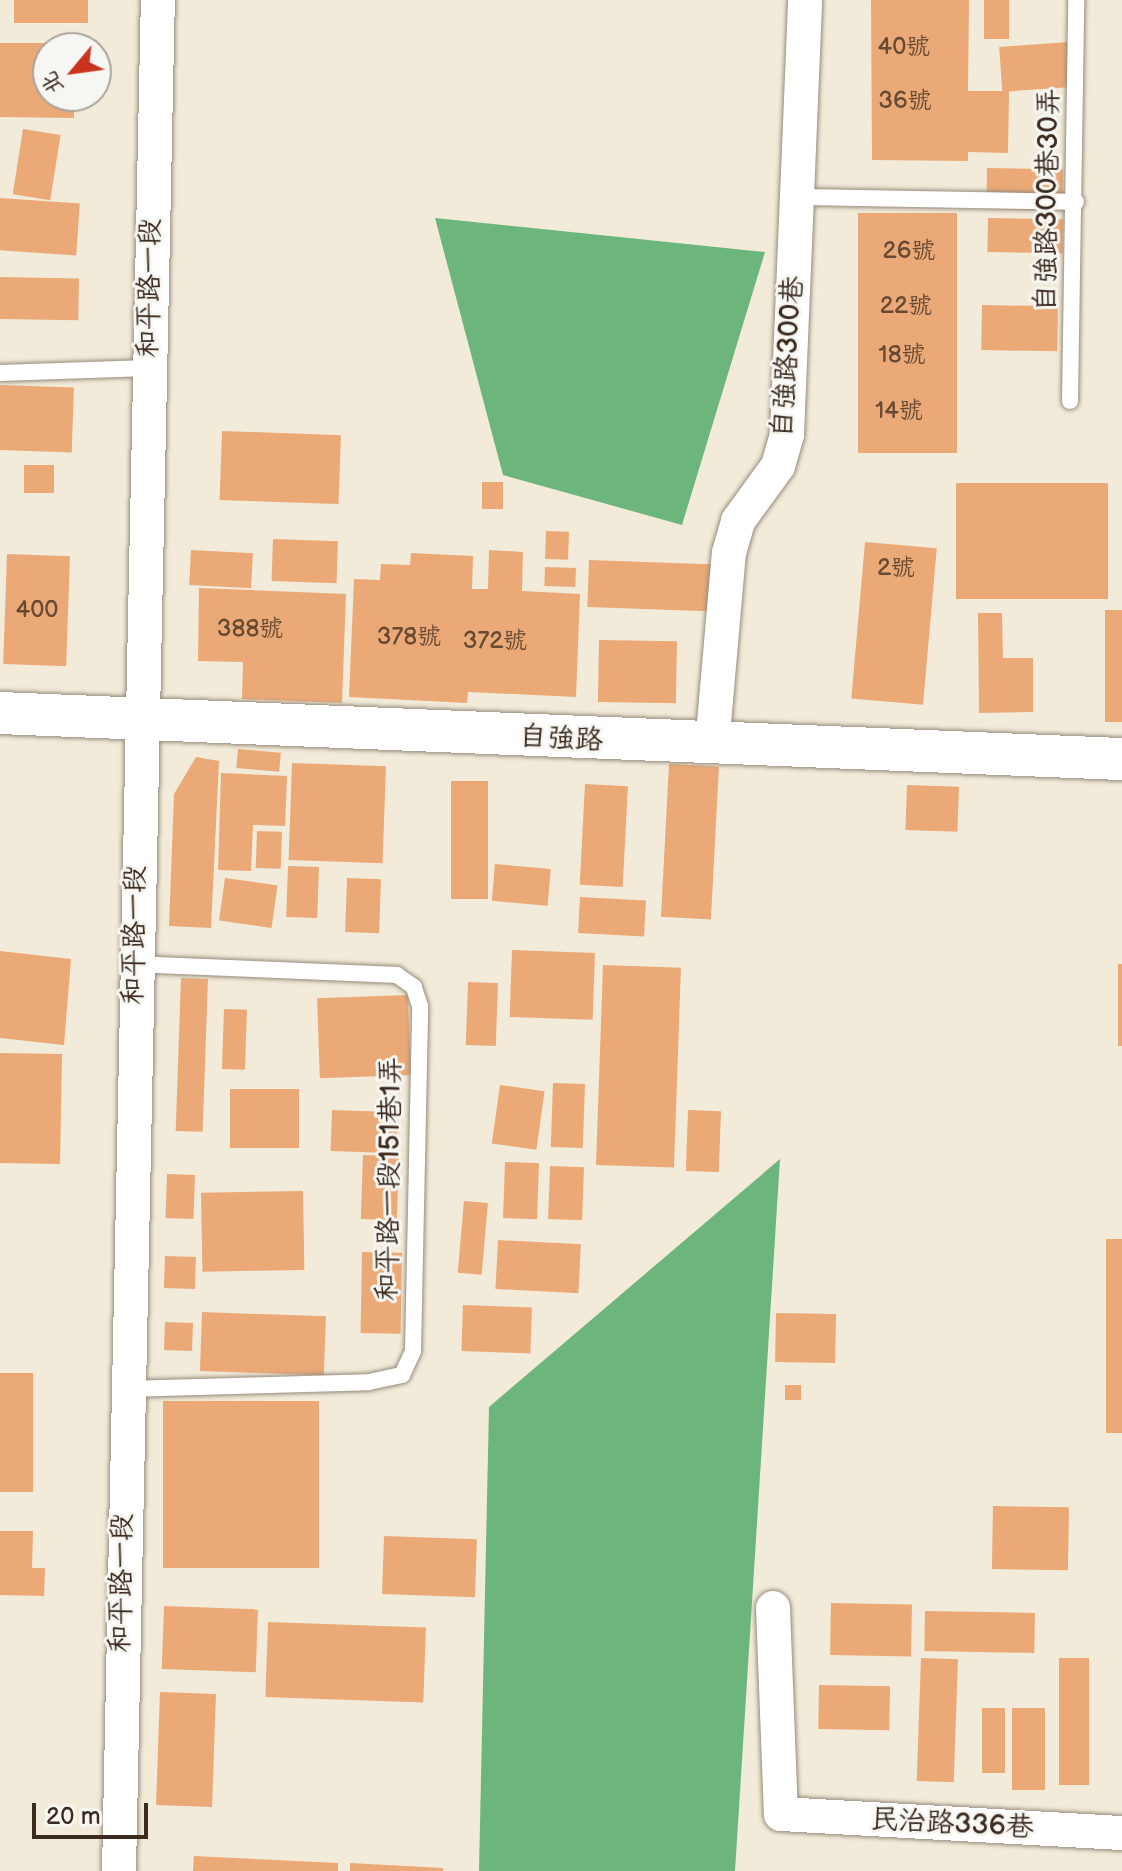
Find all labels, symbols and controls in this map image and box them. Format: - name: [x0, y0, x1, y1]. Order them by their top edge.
- north arrow: [32, 32, 112, 112]
- house number: 40號: [878, 33, 930, 61]
- text: 北: [35, 67, 69, 99]
- house number: 36號: [878, 87, 932, 115]
- street label: 自強路300巷30弄: [1029, 88, 1067, 312]
- street label: 和平路一段: [132, 218, 168, 358]
- house number: 26號: [883, 237, 935, 265]
- street label: 自強路300巷: [766, 275, 810, 439]
- house number: 22號: [880, 292, 932, 320]
- house number: 18號: [878, 341, 926, 369]
- house number: 14號: [875, 397, 923, 425]
- house number: 2號: [877, 554, 915, 582]
- house number: 400: [16, 596, 58, 624]
- house number: 388號: [217, 615, 283, 643]
- house number: 378號: [377, 623, 441, 651]
- house number: 372號: [463, 627, 527, 655]
- street label: 自強路: [518, 720, 604, 758]
- street label: 和平路一段: [117, 865, 153, 1005]
- street label: 和平路一段151巷1弄: [371, 1056, 409, 1302]
- street label: 和平路一段: [104, 1513, 140, 1653]
- scale bar: [36, 1787, 152, 1837]
- text: 20 m: [46, 1802, 101, 1831]
- street label: 民治路336巷: [869, 1803, 1035, 1845]

